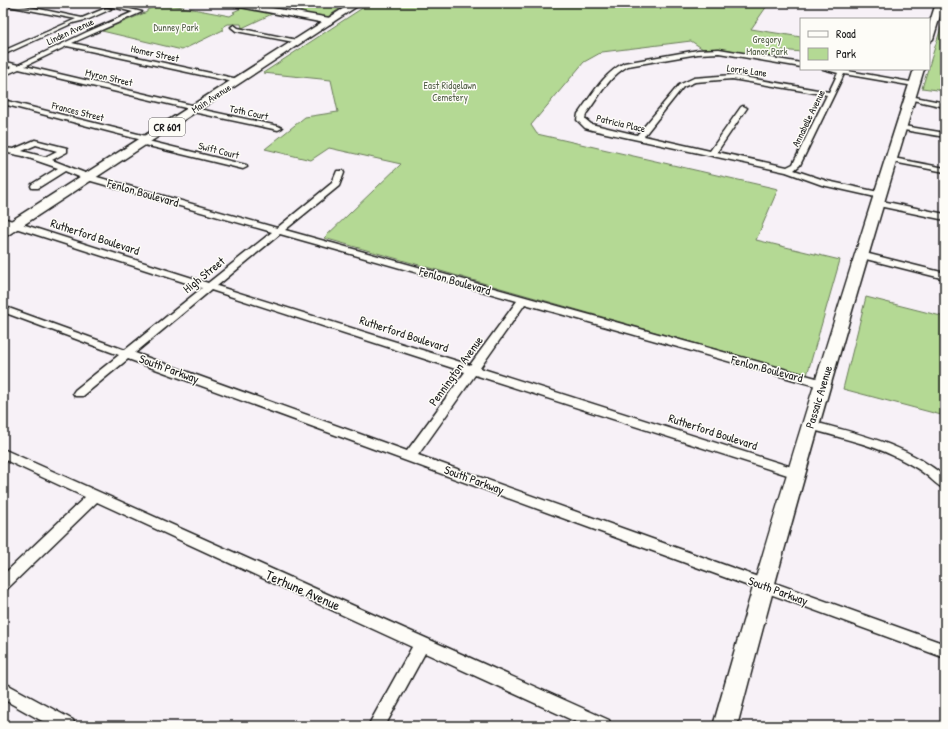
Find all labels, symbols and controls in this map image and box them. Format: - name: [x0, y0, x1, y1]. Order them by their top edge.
- street label: Linden Avenue: [45, 15, 96, 48]
- legend: [800, 18, 930, 70]
- park label: Dunney Park: [153, 21, 199, 34]
- text: Road: [836, 25, 856, 42]
- park label: Gregory Manor Park: [746, 33, 788, 58]
- street label: Homer Street: [130, 42, 181, 65]
- text: Park: [836, 45, 856, 62]
- street label: Lorrie Lane: [726, 61, 768, 80]
- street label: Myron Street: [84, 66, 134, 89]
- park label: East Ridgelawn Cemetery: [424, 79, 477, 104]
- street label: Main Avenue: [189, 81, 233, 116]
- street label: Annabelle Avenue: [789, 88, 828, 149]
- street label: Frances Street: [49, 98, 106, 124]
- street label: Toth Court: [228, 102, 270, 123]
- street label: Patricia Place: [595, 112, 647, 135]
- road number: CR 601: [149, 118, 185, 136]
- street label: Swift Court: [197, 139, 241, 162]
- street label: Fenlon Boulevard: [105, 174, 181, 211]
- street label: Rutherford Boulevard: [49, 214, 142, 259]
- street label: High Street: [179, 252, 229, 297]
- street label: Fenlon Boulevard: [417, 262, 493, 299]
- street label: Rutherford Boulevard: [358, 311, 451, 356]
- street label: Pennington Avenue: [424, 332, 487, 409]
- street label: South Parkway: [137, 350, 201, 387]
- street label: Fenlon Boulevard: [729, 351, 805, 386]
- street label: Passaic Avenue: [801, 363, 836, 430]
- street label: Rutherford Boulevard: [667, 409, 760, 454]
- street label: South Parkway: [442, 461, 506, 498]
- street label: Terhune Avenue: [263, 565, 344, 615]
- street label: South Parkway: [746, 572, 810, 609]

